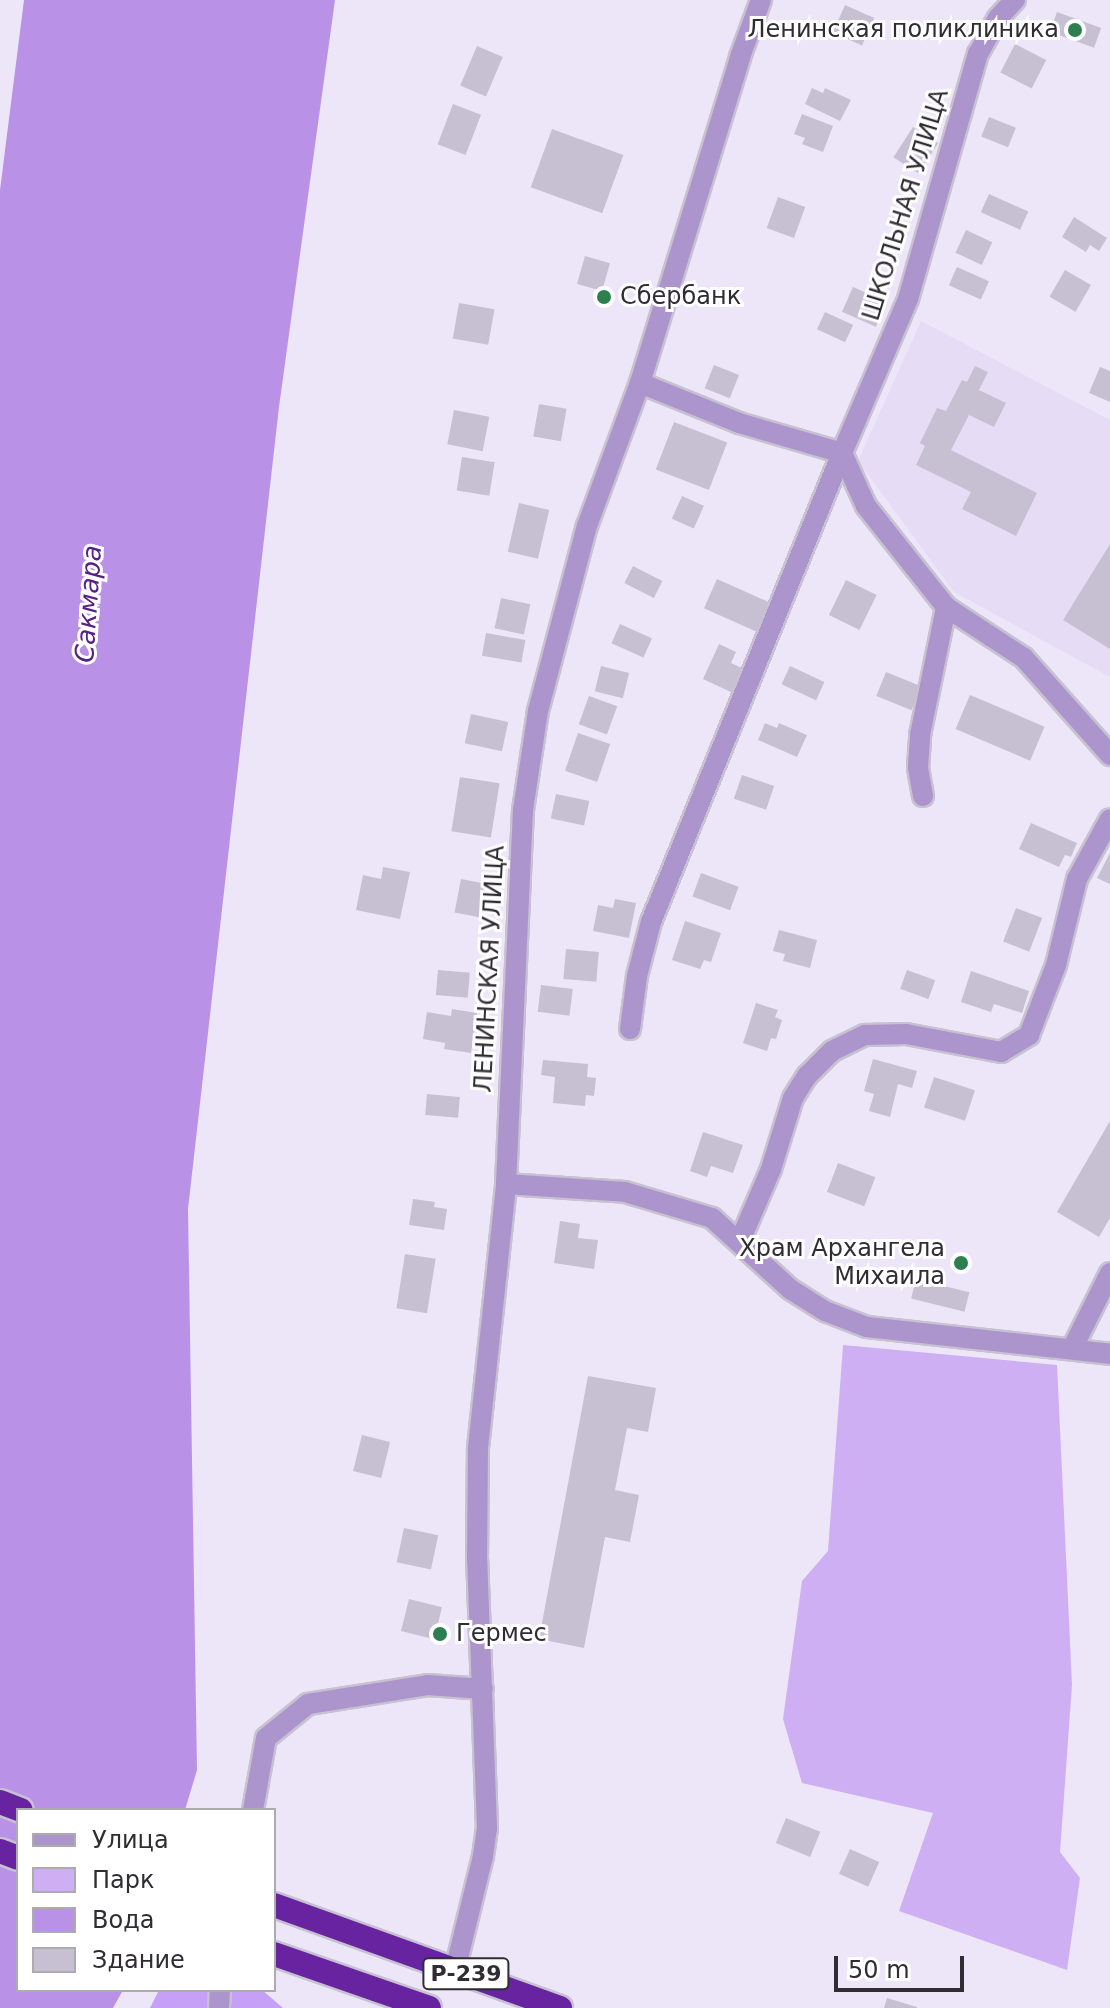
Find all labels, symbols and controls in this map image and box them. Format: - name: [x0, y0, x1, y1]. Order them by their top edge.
- place label: Ленинская поликлиника: [748, 16, 1059, 44]
- marker: Ленинская поликлиника: [1066, 21, 1084, 39]
- street label: ШКОЛЬНАЯ УЛИЦА: [857, 86, 955, 324]
- place label: Сбербанк: [620, 283, 741, 311]
- marker: Сбербанк: [595, 288, 613, 306]
- water label: Сакмара: [69, 544, 109, 664]
- street label: ЛЕНИНСКАЯ УЛИЦА: [469, 845, 511, 1093]
- place label: Храм Архангела Михаила: [739, 1235, 945, 1291]
- marker: Храм Архангела Михаила: [952, 1254, 970, 1272]
- place label: Гермес: [456, 1620, 547, 1648]
- marker: Гермес: [431, 1625, 449, 1643]
- legend: [16, 1808, 276, 1992]
- text: Улица: [92, 1826, 169, 1854]
- text: Парк: [92, 1866, 154, 1894]
- text: Вода: [92, 1906, 154, 1934]
- scale bar: [838, 1940, 968, 1990]
- text: Здание: [92, 1946, 185, 1974]
- road number: Р-239: [422, 1956, 510, 1992]
- text: 50 m: [848, 1956, 910, 1984]

